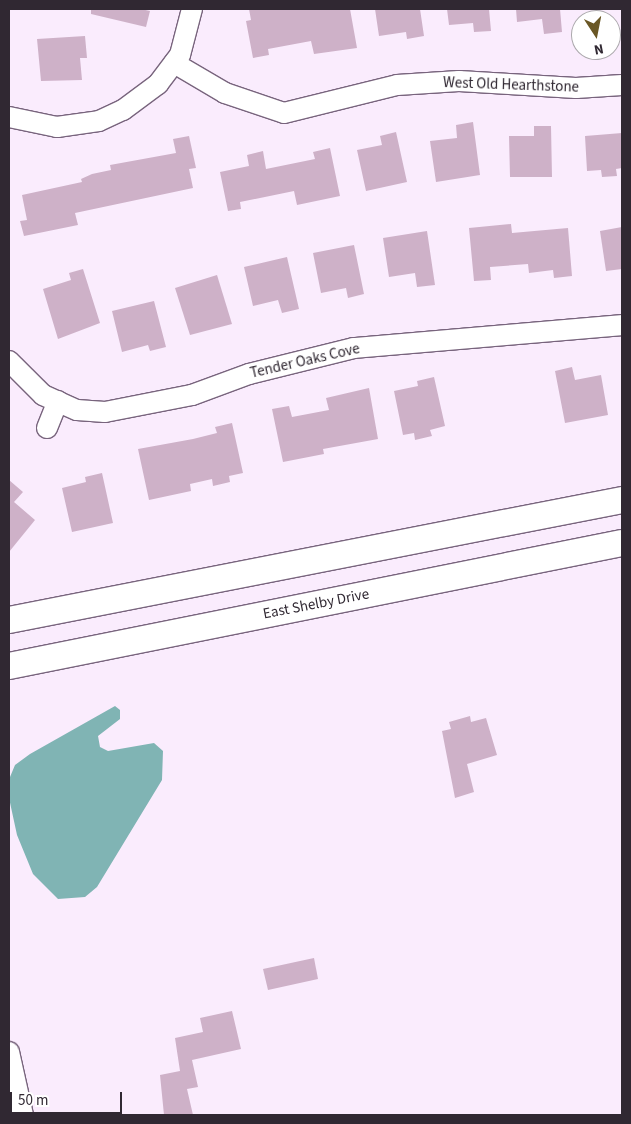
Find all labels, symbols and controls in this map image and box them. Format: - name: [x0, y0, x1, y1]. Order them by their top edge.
- north arrow: [571, 10, 621, 60]
- text: N: [592, 38, 605, 59]
- street label: West Old Hearthstone: [443, 74, 579, 96]
- street label: Tender Oaks Cove: [248, 340, 362, 382]
- street label: East Shelby Drive: [261, 585, 371, 623]
- scale bar: [12, 1082, 125, 1114]
- text: 50 m: [18, 1090, 48, 1111]

